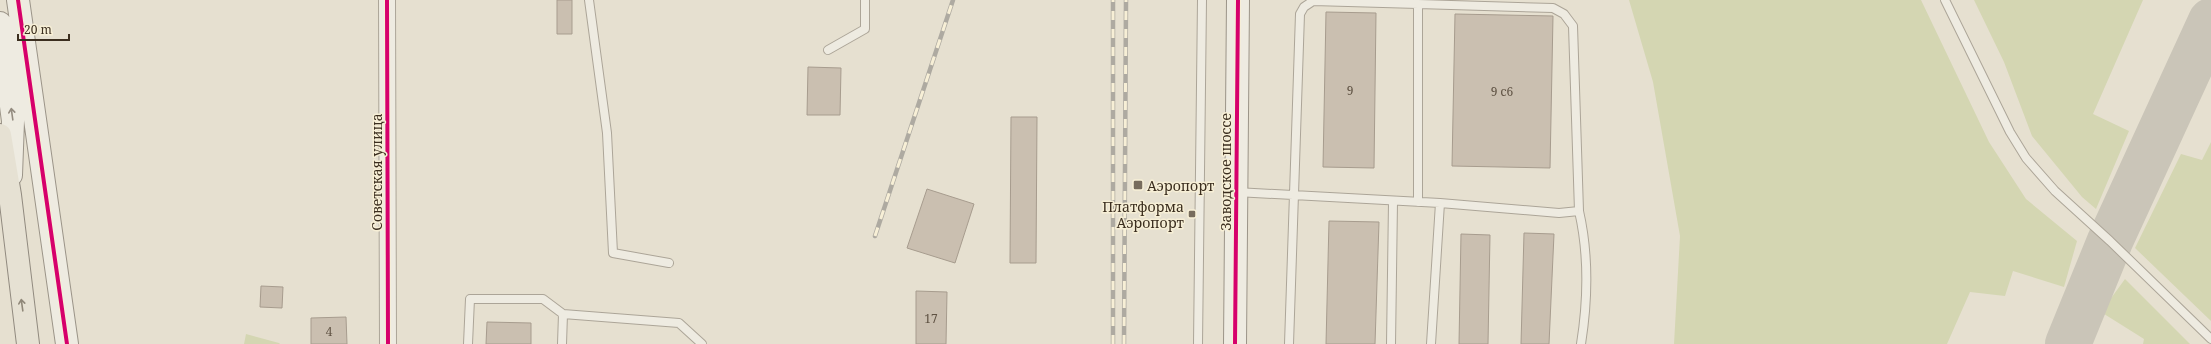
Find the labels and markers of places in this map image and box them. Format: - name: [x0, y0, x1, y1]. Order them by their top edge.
- place label: Аэропорт: [1147, 176, 1215, 195]
- marker: Аэропорт: [1132, 179, 1144, 191]
- place label: Платформа Аэропорт: [1102, 197, 1185, 232]
- marker: Платформа Аэропорт: [1187, 209, 1197, 219]

